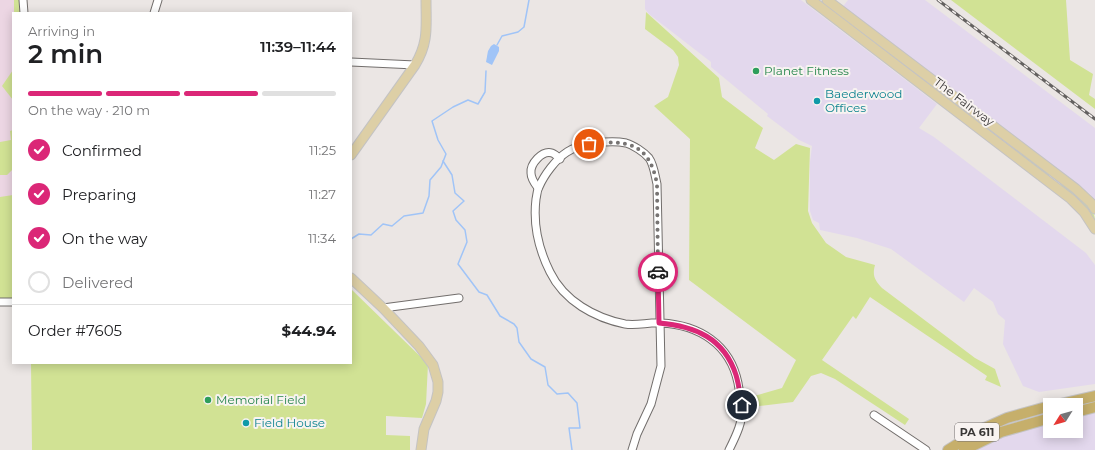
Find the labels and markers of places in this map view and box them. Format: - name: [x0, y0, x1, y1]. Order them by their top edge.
- place label: Planet Fitness: [764, 63, 849, 78]
- marker: Planet Fitness: [751, 66, 761, 76]
- place label: Baederwood Offices: [825, 86, 902, 115]
- marker: Baederwood Offices: [812, 96, 822, 106]
- pin: [572, 127, 606, 161]
- pin: [725, 388, 759, 422]
- place label: Memorial Field: [216, 392, 306, 407]
- marker: Memorial Field: [203, 395, 213, 405]
- place label: Field House: [254, 415, 325, 430]
- marker: Field House: [241, 418, 251, 428]

